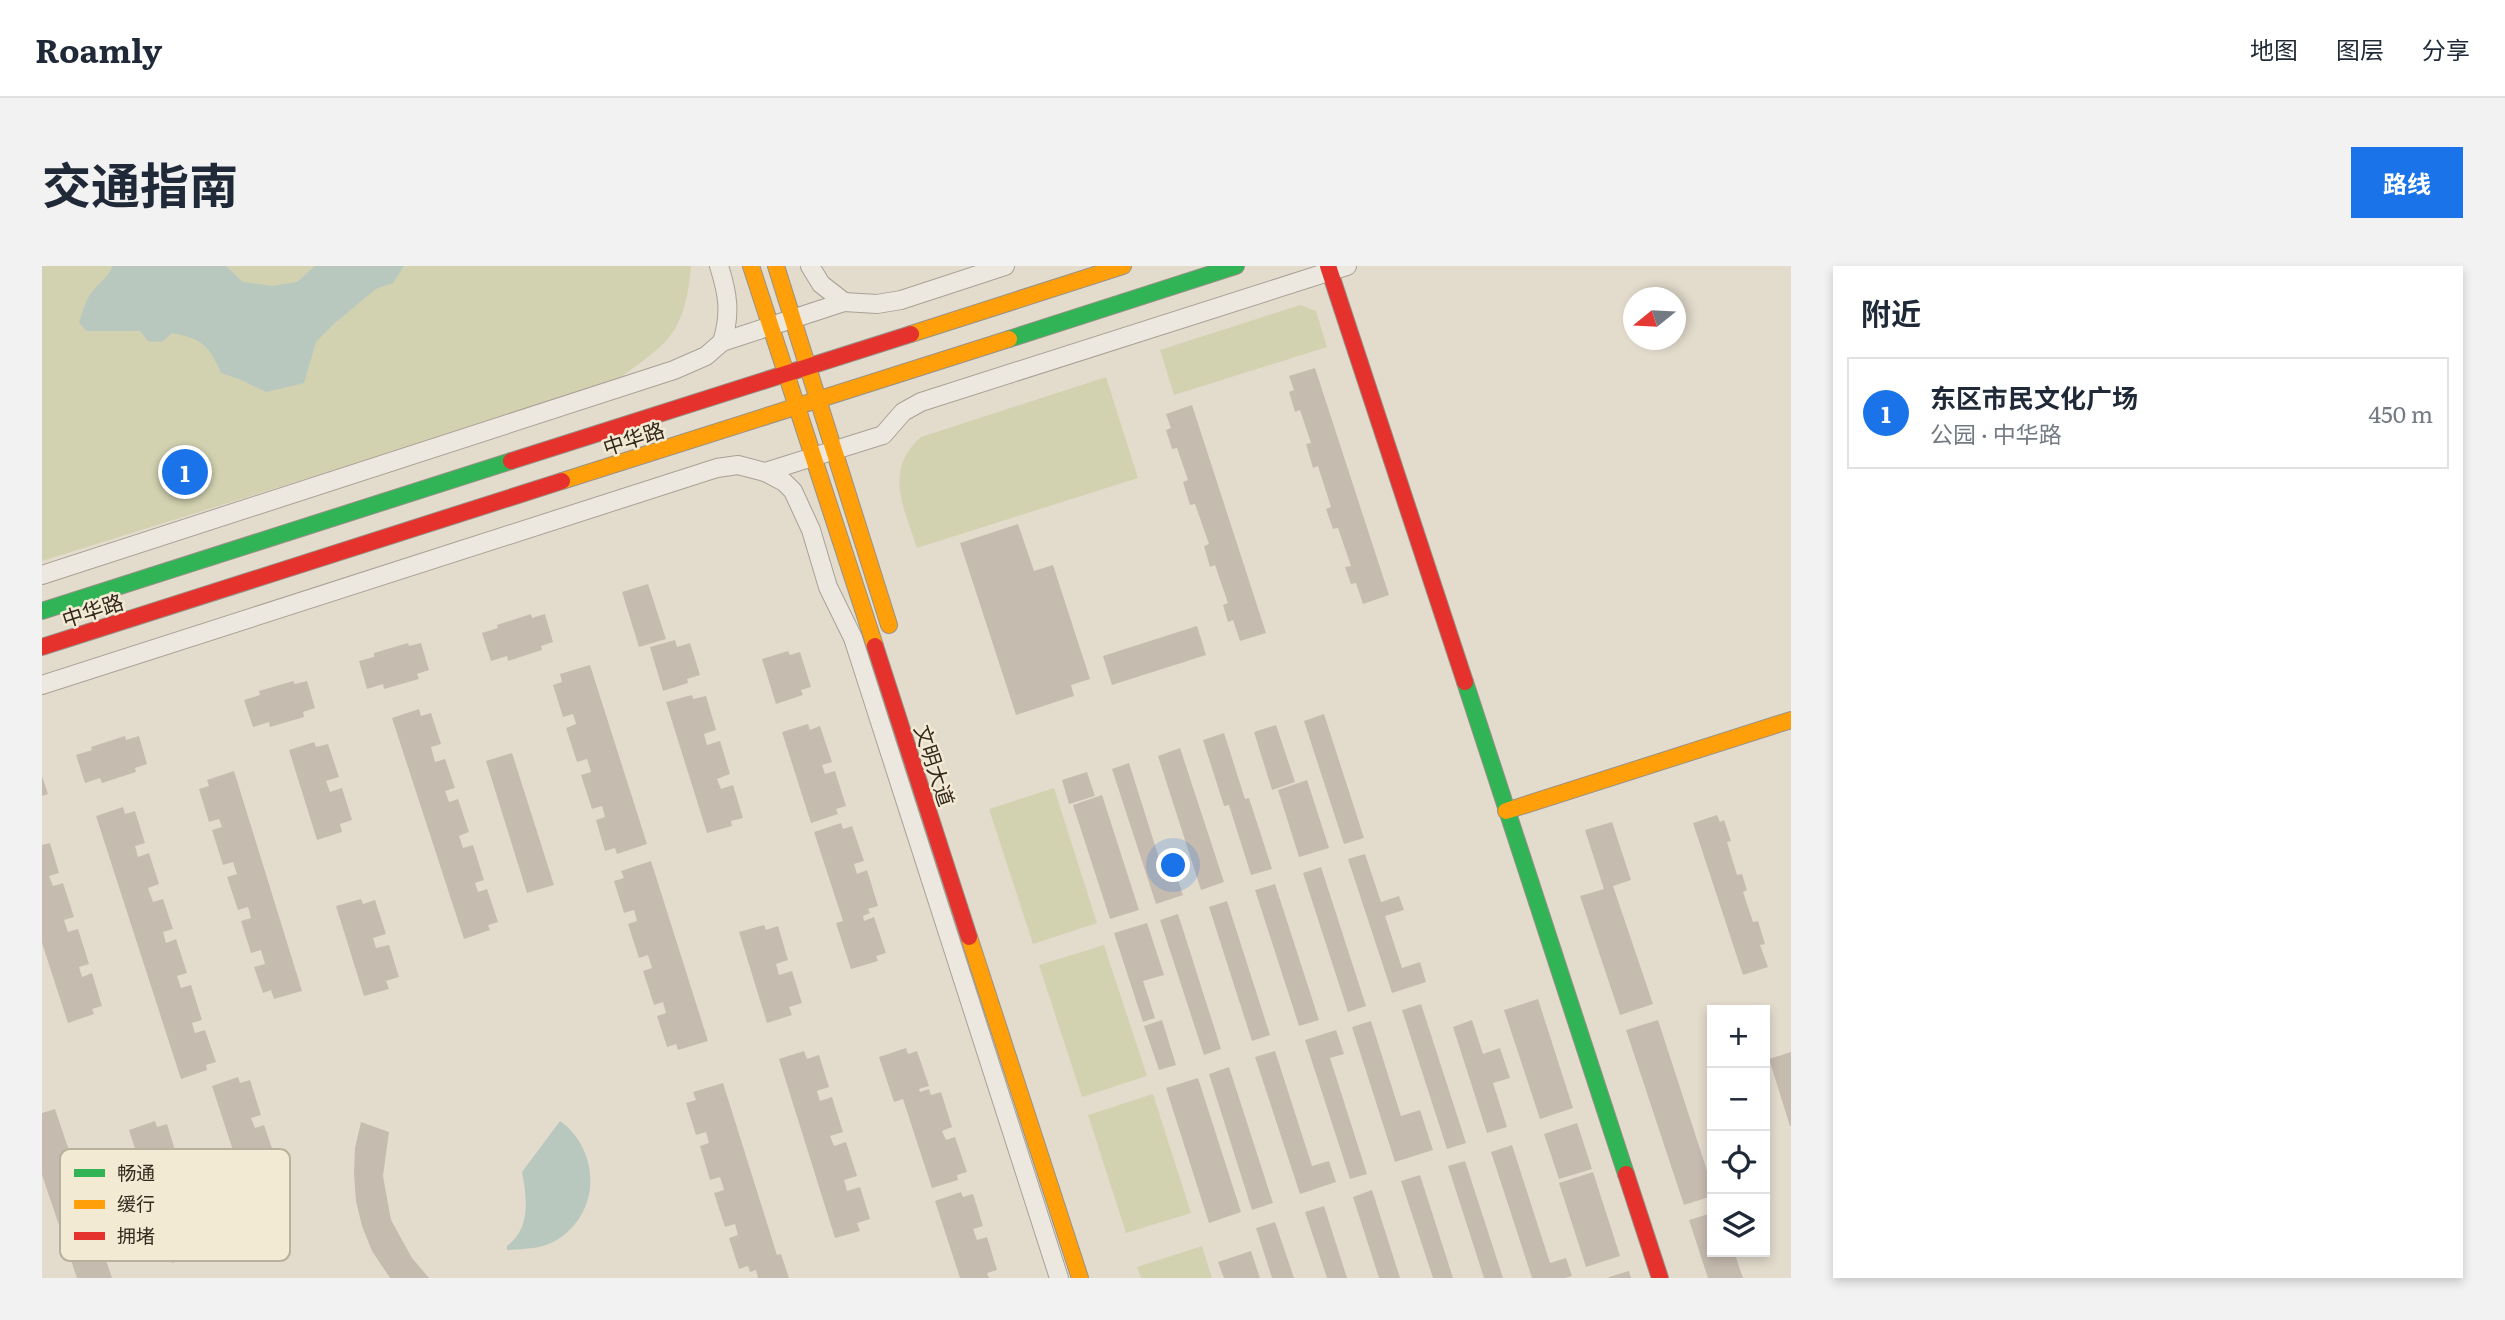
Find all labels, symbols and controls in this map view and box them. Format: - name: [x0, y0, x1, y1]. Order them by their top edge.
- text: Roamly: [35, 24, 162, 73]
- text: 地图: [2250, 31, 2298, 66]
- text: 图层: [2336, 31, 2384, 66]
- text: 分享: [2422, 31, 2470, 66]
- text: 交通指南: [42, 146, 238, 219]
- button: 路线: [2351, 147, 2463, 218]
- north arrow: [1623, 287, 1686, 350]
- text: 附近: [1861, 290, 1921, 334]
- text: 东区市民文化广场: [1930, 377, 2138, 416]
- text: 1: [1881, 396, 1891, 430]
- text: 450 m: [2368, 396, 2433, 430]
- street label: 中华路: [598, 413, 668, 461]
- text: 公园 · 中华路: [1930, 416, 2062, 450]
- pin: 1: [162, 446, 208, 498]
- street label: 中华路: [57, 585, 127, 633]
- street label: 文明大道: [908, 720, 964, 810]
- your location: [1156, 848, 1190, 882]
- map controls: [1707, 1005, 1770, 1257]
- button: +: [1707, 1005, 1770, 1068]
- button: −: [1707, 1068, 1770, 1131]
- button: locate: [1707, 1131, 1770, 1194]
- legend: [60, 1149, 290, 1261]
- text: 畅通: [117, 1158, 155, 1186]
- text: 缓行: [117, 1189, 155, 1217]
- button: layers: [1707, 1194, 1770, 1257]
- text: 拥堵: [117, 1221, 155, 1249]

